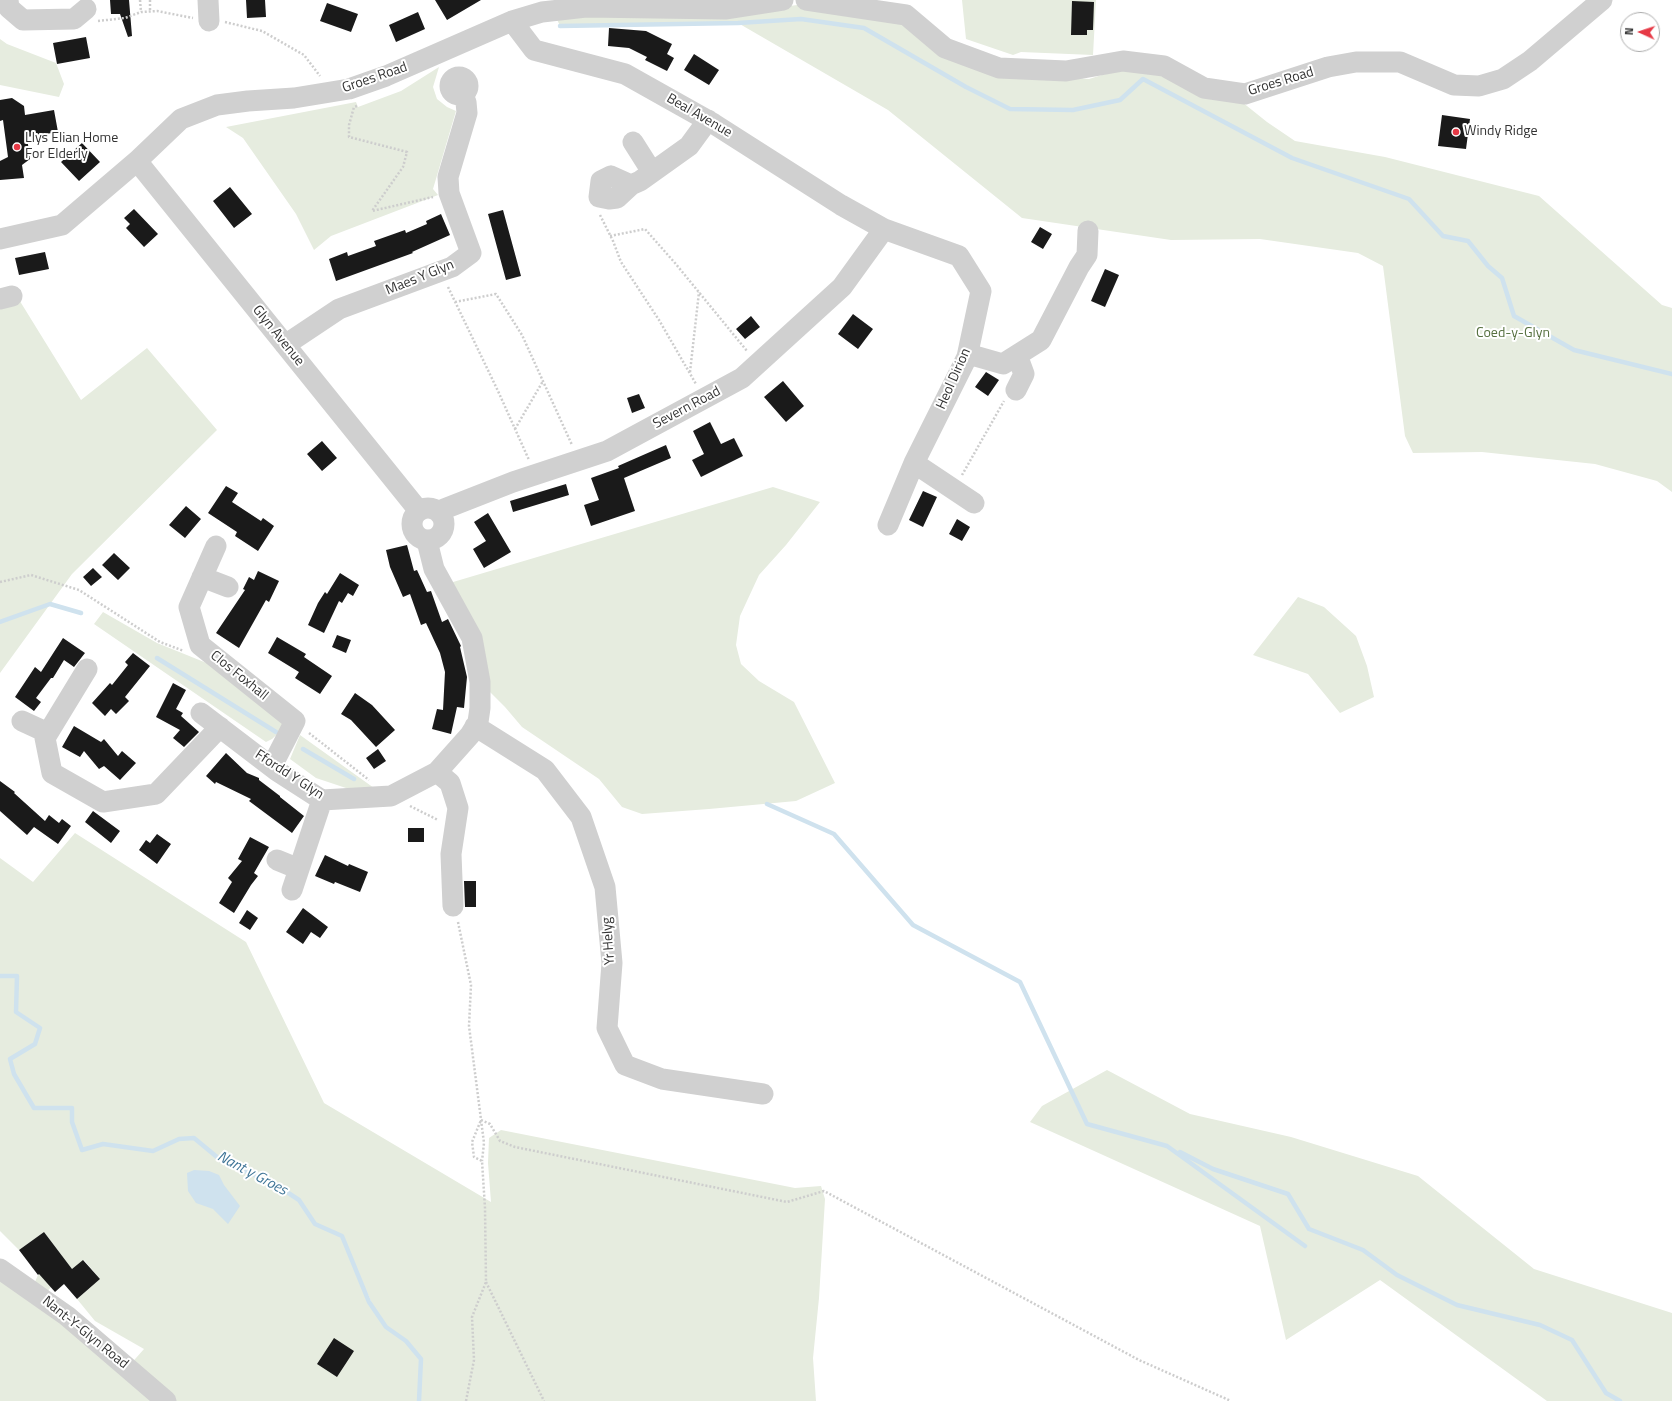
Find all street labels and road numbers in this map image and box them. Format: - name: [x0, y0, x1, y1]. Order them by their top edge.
- street label: Groes Road: [340, 59, 410, 97]
- street label: Groes Road: [1246, 64, 1316, 100]
- street label: Beal Avenue: [663, 91, 735, 141]
- street label: Maes Y Glyn: [383, 257, 457, 299]
- street label: Glyn Avenue: [248, 302, 308, 370]
- street label: Heol Dirion: [933, 346, 975, 412]
- street label: Severn Road: [650, 383, 724, 433]
- street label: Clos Foxhall: [207, 648, 271, 704]
- street label: Ffordd Y Glyn: [252, 747, 326, 803]
- street label: Yr Helyg: [599, 916, 619, 966]
- street label: Nant-Y-Glyn Road: [39, 1293, 131, 1373]

